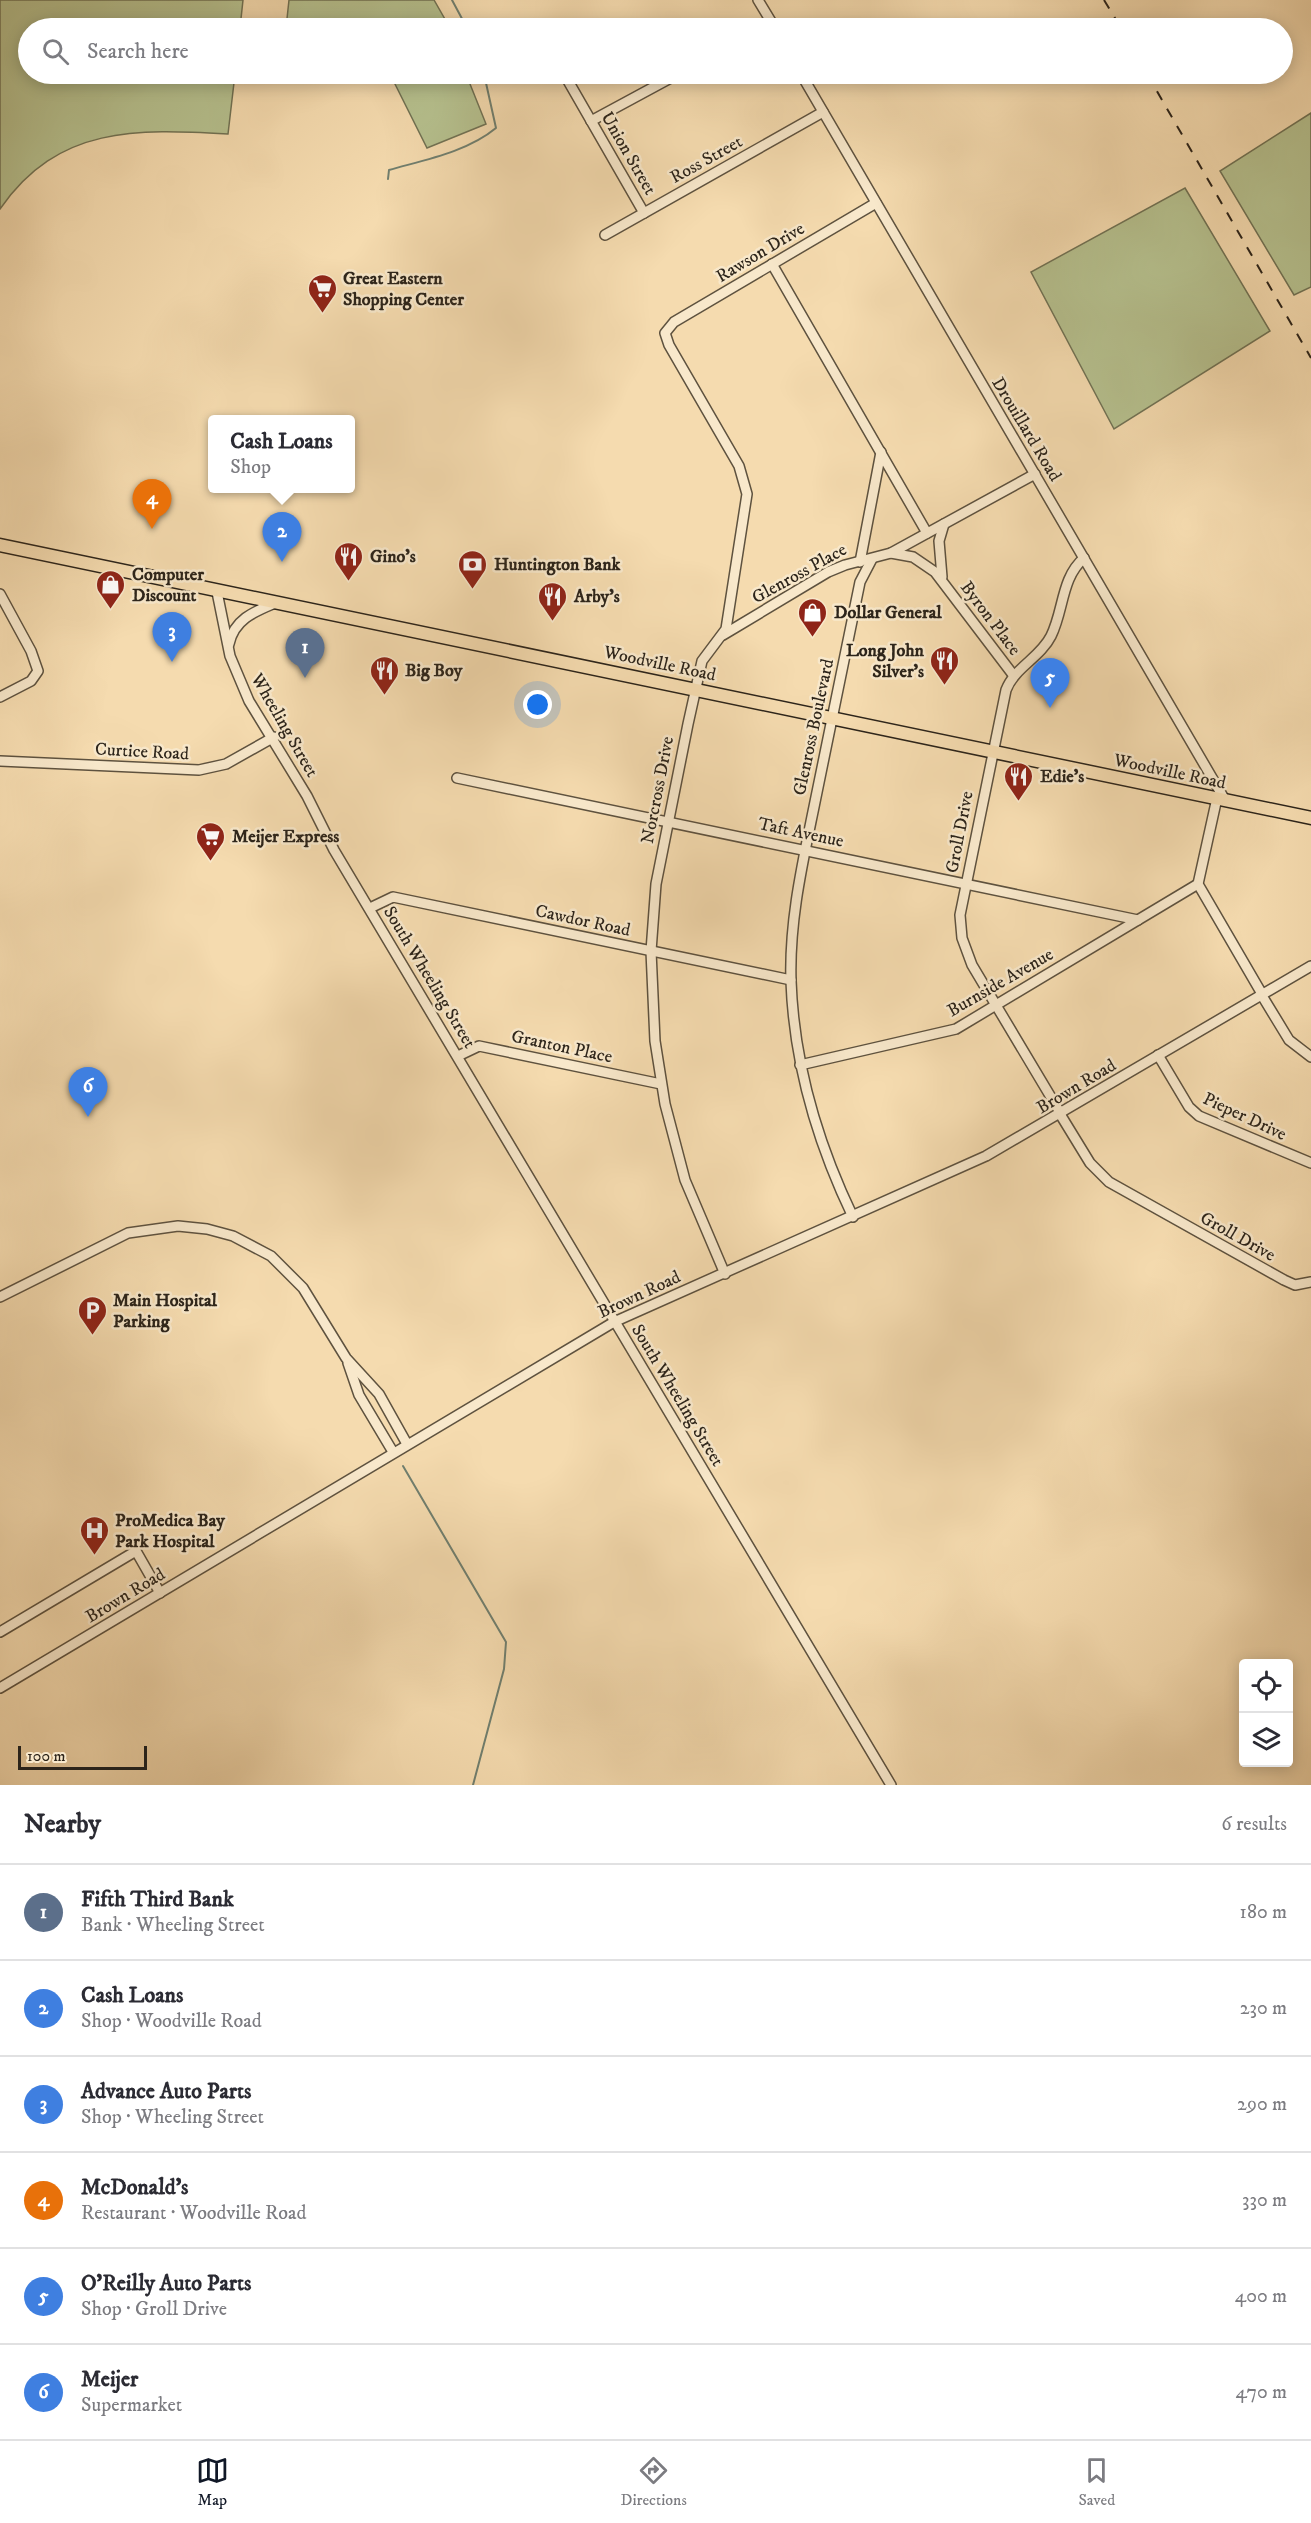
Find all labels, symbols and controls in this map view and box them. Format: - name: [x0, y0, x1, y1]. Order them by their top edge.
- search box: [18, 18, 1293, 84]
- icon: search: [39, 35, 72, 68]
- text: Search here: [87, 38, 189, 65]
- street label: Union Street: [596, 108, 661, 199]
- street label: Ross Street: [667, 131, 747, 189]
- street label: Rawson Drive: [712, 218, 809, 288]
- place label: Great Eastern Shopping Center: [343, 268, 464, 311]
- supermarket icon: Great Eastern Shopping Center: [306, 272, 338, 314]
- street label: Drouillard Road: [986, 374, 1066, 486]
- popup: [208, 415, 355, 493]
- text: Cash Loans: [230, 428, 333, 455]
- text: Shop: [230, 455, 271, 480]
- pin: 4: [132, 480, 172, 529]
- pin: 2: [262, 512, 302, 562]
- street label: Glenross Place: [748, 539, 851, 609]
- restaurant icon: Gino's: [333, 540, 365, 582]
- place label: Gino's: [370, 546, 416, 568]
- bank icon: Huntington Bank: [457, 548, 489, 590]
- place label: Huntington Bank: [494, 554, 622, 576]
- place label: Computer Discount: [132, 564, 204, 607]
- shop icon: Computer Discount: [95, 568, 127, 610]
- street label: Byron Place: [955, 577, 1025, 660]
- restaurant icon: Arby's: [537, 580, 569, 622]
- place label: Arby's: [573, 586, 620, 608]
- shop icon: Dollar General: [797, 596, 829, 638]
- place label: Dollar General: [834, 602, 942, 624]
- pin: 3: [152, 612, 192, 662]
- pin: 1: [286, 628, 324, 678]
- place label: Long John Silver's: [846, 640, 925, 683]
- street label: Woodville Road: [601, 641, 718, 687]
- restaurant icon: Long John Silver's: [929, 644, 961, 686]
- restaurant icon: Big Boy: [368, 654, 400, 696]
- street label: Glenross Boulevard: [789, 657, 839, 797]
- pin: 5: [1030, 658, 1070, 708]
- place label: Big Boy: [405, 660, 463, 682]
- street label: Wheeling Street: [245, 669, 323, 781]
- your location: [523, 690, 552, 719]
- street label: Norcross Drive: [637, 735, 679, 846]
- street label: Curtice Road: [94, 739, 190, 765]
- street label: Woodville Road: [1111, 749, 1228, 795]
- restaurant icon: Edie's: [1003, 760, 1035, 802]
- place label: Edie's: [1040, 766, 1084, 788]
- street label: Groll Drive: [941, 789, 979, 875]
- street label: Taft Avenue: [756, 813, 846, 853]
- supermarket icon: Meijer Express: [195, 820, 227, 862]
- place label: Meijer Express: [232, 826, 339, 848]
- street label: Cawdor Road: [533, 900, 632, 942]
- street label: South Wheeling Street: [378, 902, 480, 1053]
- street label: Burnside Avenue: [943, 944, 1058, 1022]
- street label: Granton Place: [509, 1026, 614, 1068]
- street label: Brown Road: [1033, 1055, 1120, 1119]
- pin: 6: [68, 1068, 107, 1117]
- street label: Pieper Drive: [1199, 1088, 1290, 1146]
- street label: Groll Drive: [1196, 1207, 1279, 1267]
- street label: Brown Road: [595, 1266, 684, 1324]
- place label: Main Hospital Parking: [113, 1290, 218, 1333]
- parking icon: Main Hospital Parking: [76, 1294, 108, 1336]
- street label: South Wheeling Street: [626, 1320, 728, 1471]
- place label: ProMedica Bay Park Hospital: [115, 1510, 225, 1553]
- hospital icon: ProMedica Bay Park Hospital: [78, 1514, 110, 1556]
- street label: Brown Road: [82, 1564, 169, 1628]
- map controls: [1239, 1659, 1293, 1767]
- button: locate: [1239, 1659, 1293, 1713]
- button: layers: [1239, 1713, 1293, 1767]
- scale bar: [18, 1743, 147, 1770]
- text: 100 m: [27, 1746, 66, 1766]
- text: Nearby: [24, 1808, 101, 1841]
- text: 6 results: [1221, 1812, 1287, 1837]
- text: Fifth Third Bank: [81, 1886, 234, 1913]
- text: 1: [40, 1900, 47, 1925]
- text: 180 m: [1240, 1900, 1287, 1925]
- text: Bank · Wheeling Street: [81, 1913, 265, 1938]
- text: Cash Loans: [81, 1982, 183, 2009]
- text: 2: [39, 1996, 48, 2021]
- text: 230 m: [1240, 1996, 1287, 2021]
- text: Shop · Woodville Road: [81, 2009, 262, 2034]
- text: Advance Auto Parts: [81, 2078, 251, 2105]
- text: 3: [40, 2092, 47, 2117]
- text: 290 m: [1237, 2092, 1287, 2117]
- text: Shop · Wheeling Street: [81, 2105, 264, 2130]
- text: McDonald's: [81, 2174, 188, 2201]
- text: 4: [38, 2188, 49, 2213]
- text: 330 m: [1242, 2188, 1287, 2213]
- text: Restaurant · Woodville Road: [81, 2201, 306, 2226]
- text: O'Reilly Auto Parts: [81, 2270, 251, 2297]
- text: 5: [39, 2284, 48, 2309]
- text: 400 m: [1235, 2284, 1287, 2309]
- text: Shop · Groll Drive: [81, 2297, 227, 2322]
- text: Meijer: [81, 2366, 138, 2393]
- text: 6: [38, 2380, 49, 2405]
- text: 470 m: [1236, 2380, 1287, 2405]
- text: Supermarket: [81, 2393, 182, 2418]
- tab: Map: [196, 2454, 229, 2510]
- tab: Directions: [620, 2454, 687, 2510]
- tab: Saved: [1078, 2454, 1115, 2510]

